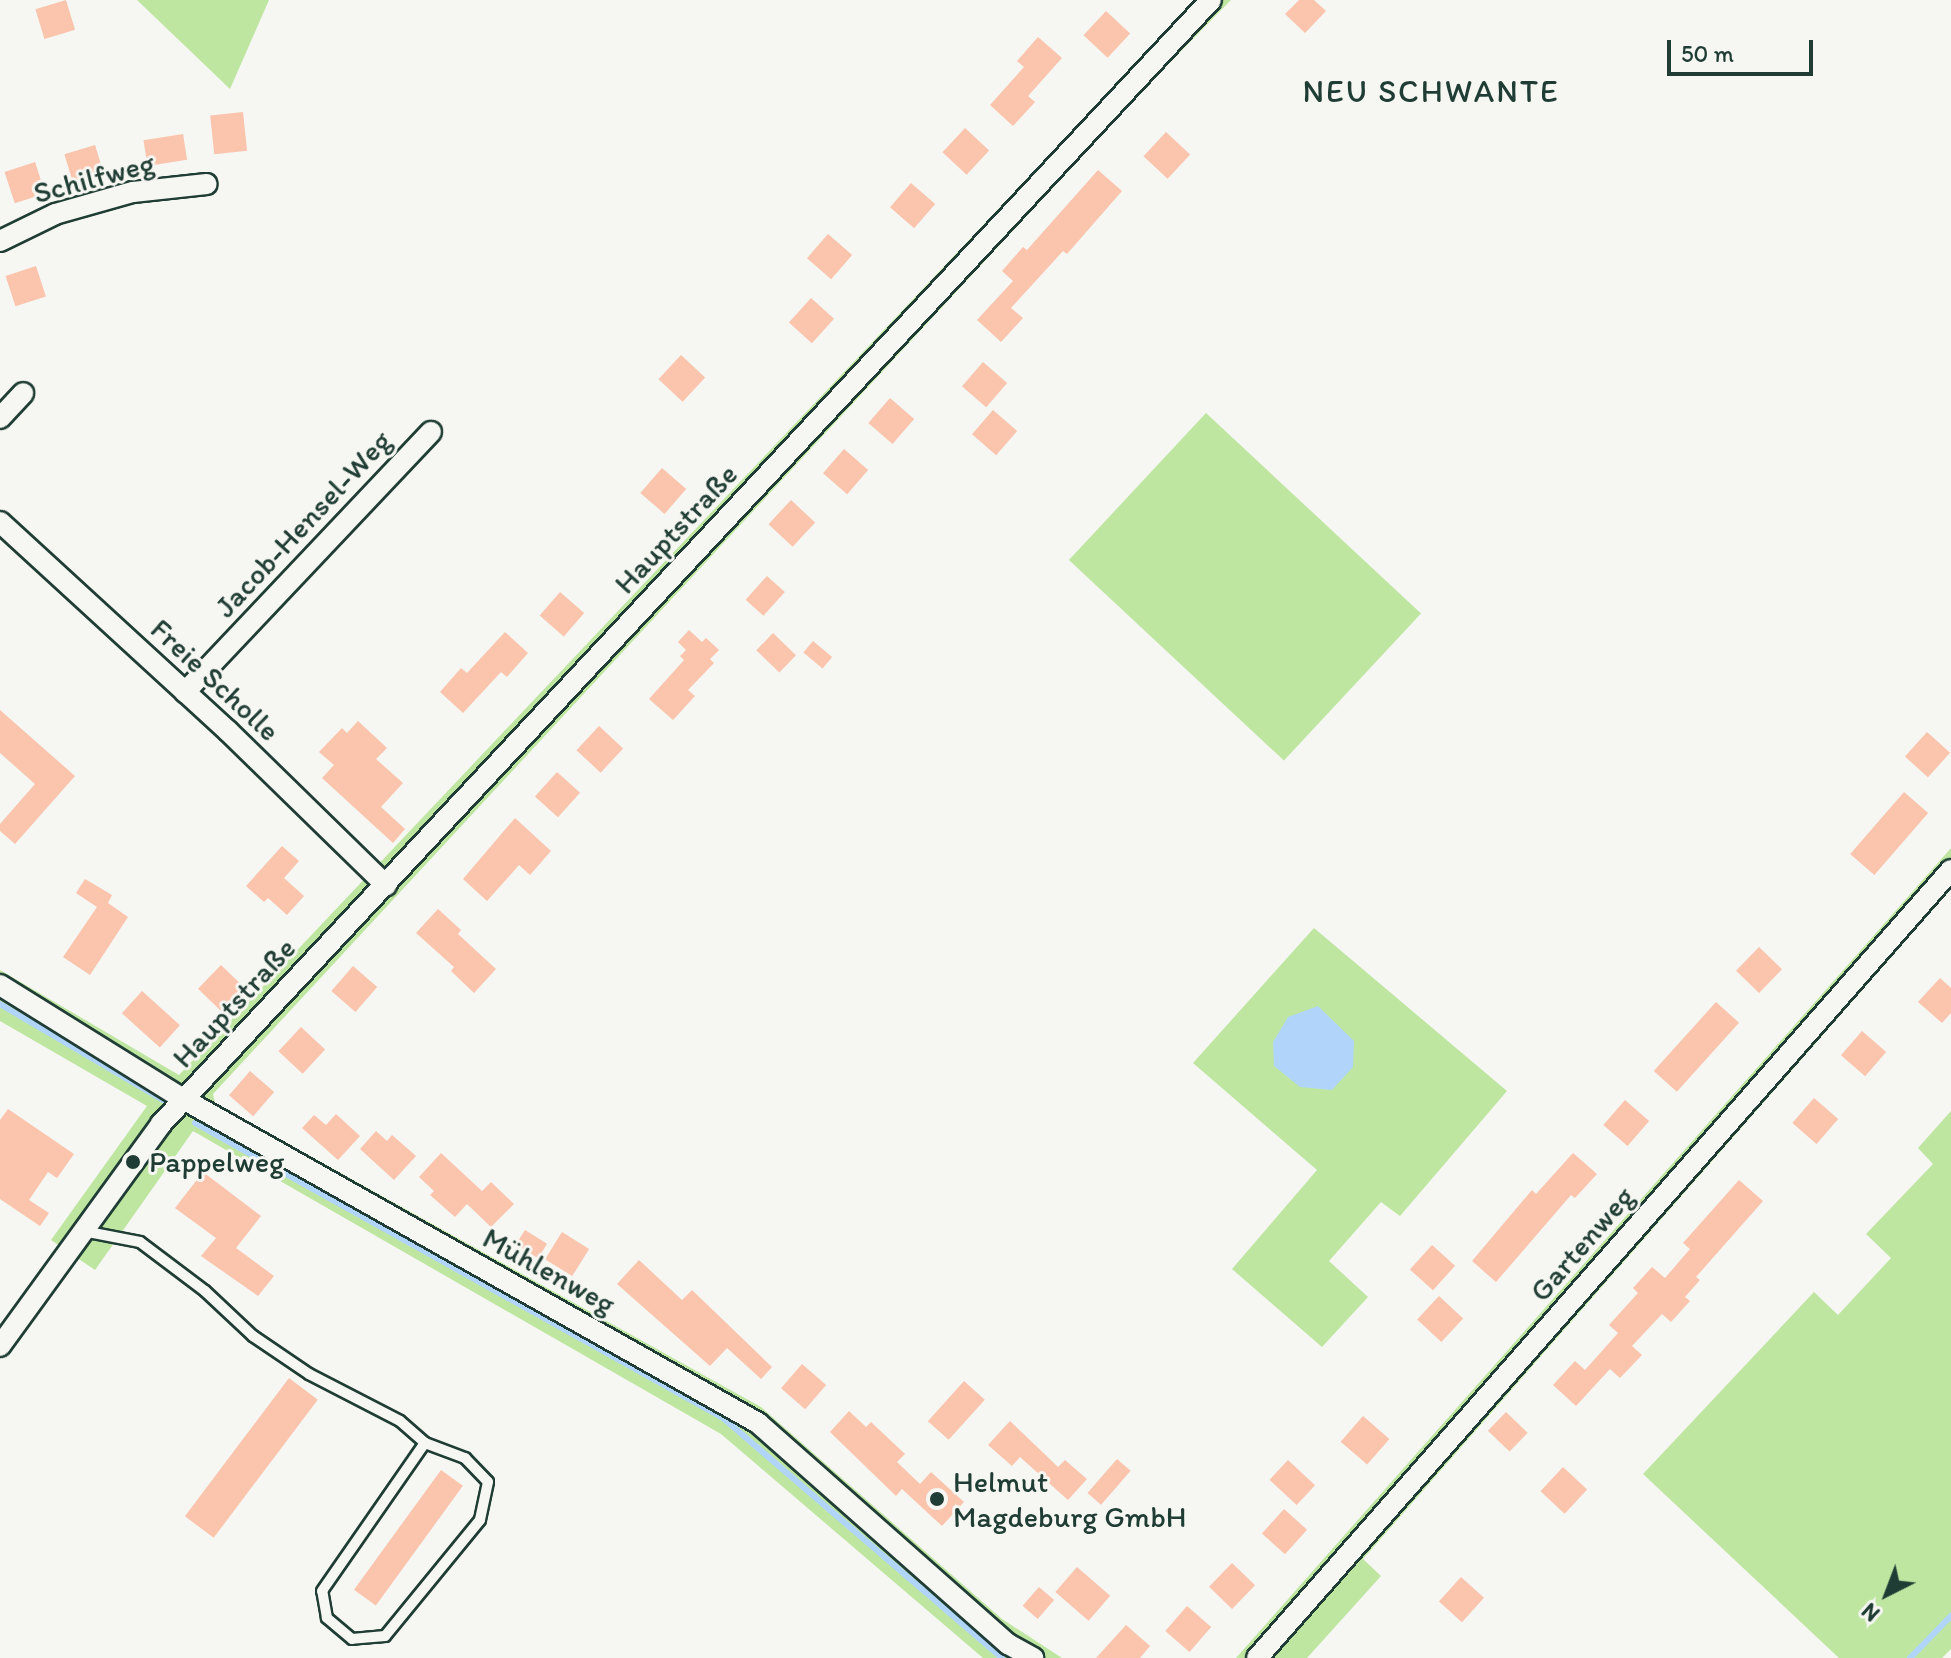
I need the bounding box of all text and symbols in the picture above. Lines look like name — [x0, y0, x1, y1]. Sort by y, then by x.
scale bar — [1671, 24, 1817, 74]
text: 50 m — [1681, 39, 1734, 68]
district label: NEU SCHWANTE — [1302, 72, 1560, 110]
street label: Schilfweg — [30, 145, 158, 211]
street label: Jacob-Hensel-Weg — [207, 423, 399, 625]
street label: Hauptstraße — [607, 457, 745, 601]
street label: Freie Scholle — [143, 611, 287, 749]
street label: Hauptstraße — [165, 931, 303, 1075]
place label: Pappelweg — [149, 1144, 284, 1180]
marker: Pappelweg — [124, 1153, 142, 1171]
street label: Gartenweg — [1522, 1179, 1642, 1309]
street label: Mühlenweg — [476, 1220, 622, 1322]
place label: Helmut Magdeburg GmbH — [953, 1464, 1186, 1534]
marker: Helmut Magdeburg GmbH — [928, 1490, 946, 1508]
north arrow — [1847, 1554, 1927, 1634]
text: N — [1856, 1597, 1885, 1627]

